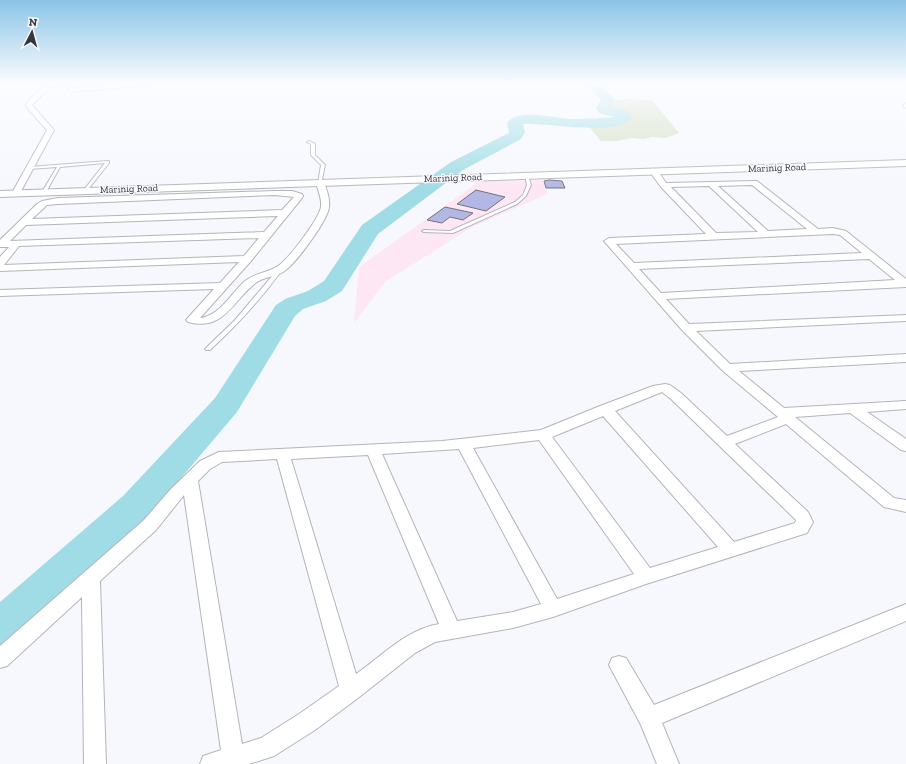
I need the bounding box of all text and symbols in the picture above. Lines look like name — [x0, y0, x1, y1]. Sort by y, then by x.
north arrow — [12, 12, 52, 52]
text: N — [28, 16, 38, 30]
street label: Marinig Road — [748, 161, 807, 175]
street label: Marinig Road — [424, 171, 483, 185]
street label: Marinig Road — [100, 182, 159, 196]

